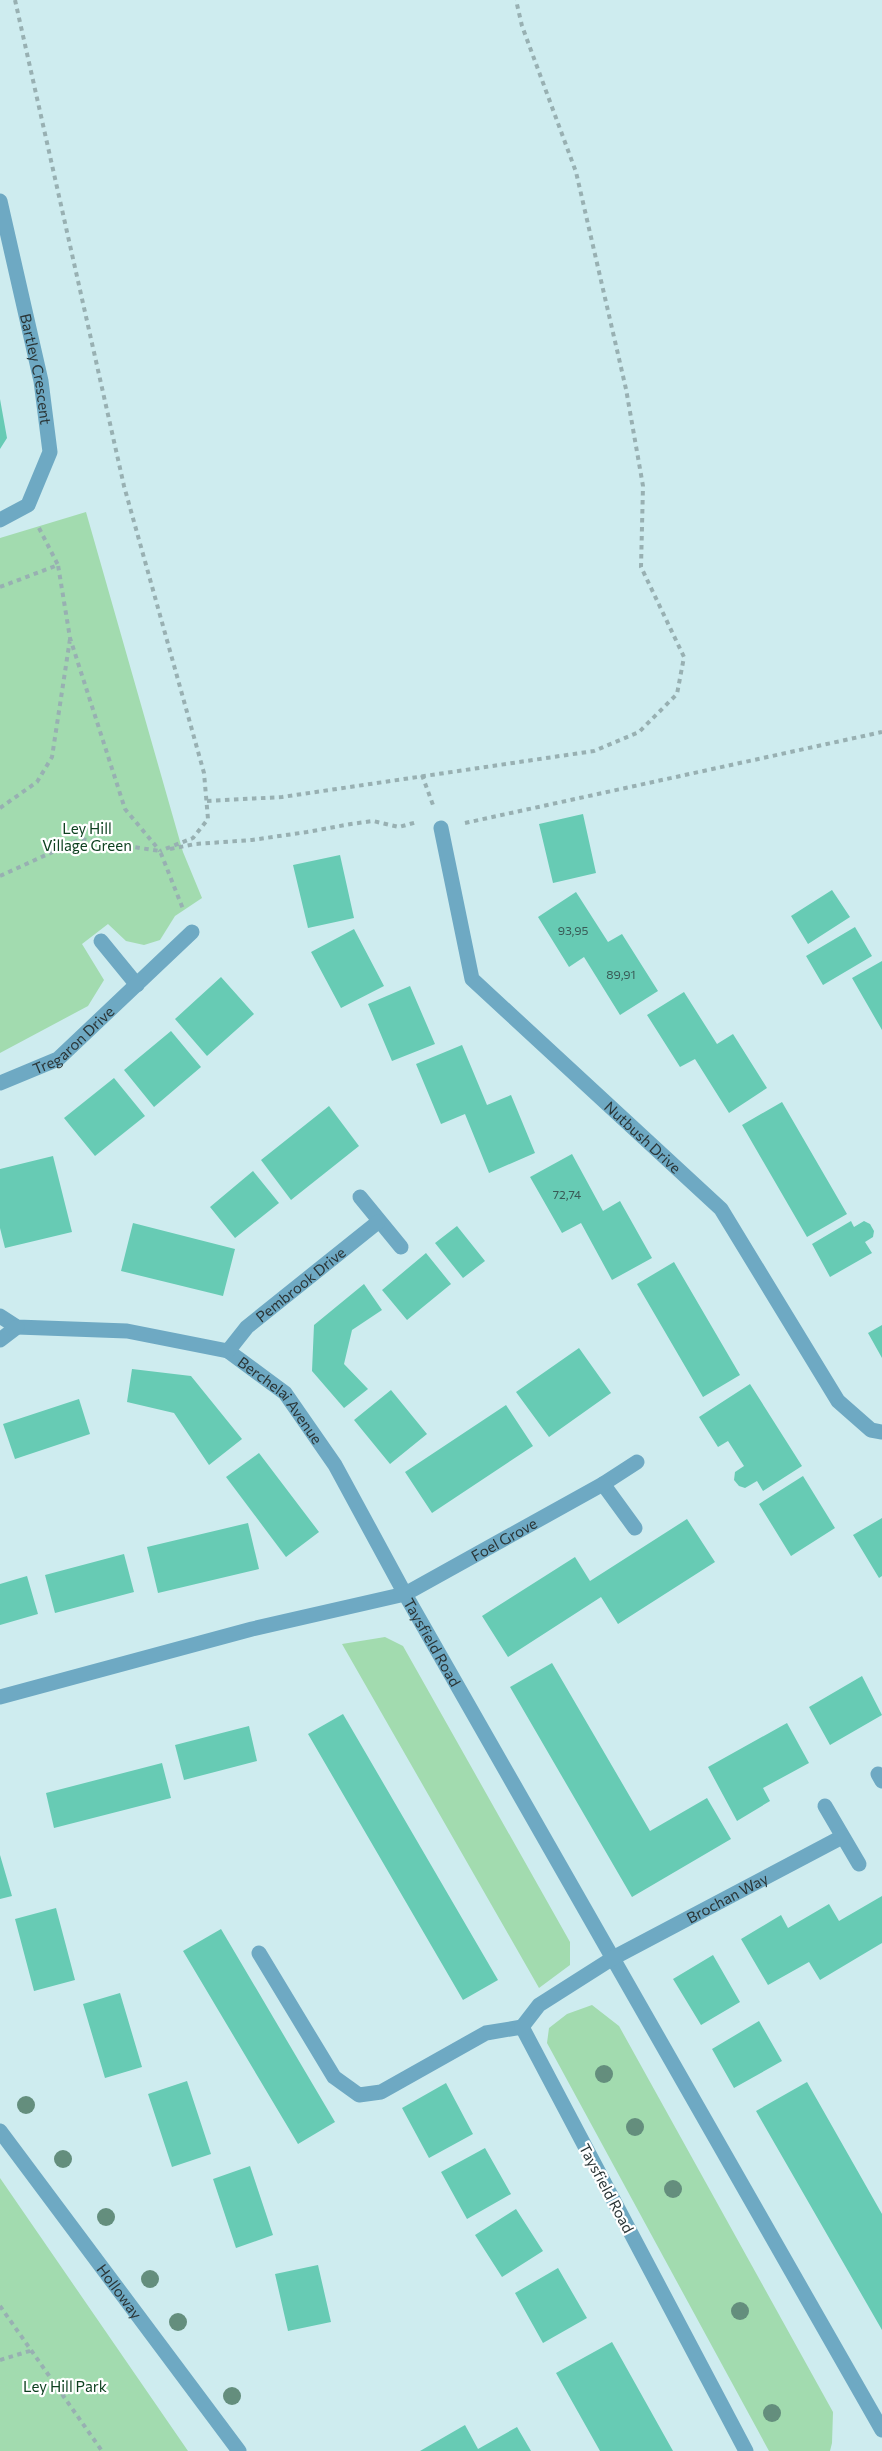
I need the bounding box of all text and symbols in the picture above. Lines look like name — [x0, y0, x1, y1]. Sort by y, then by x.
street label: Bartley Crescent — [17, 312, 55, 426]
park label: Ley Hill Village Green — [42, 819, 132, 854]
house number: 93,95 — [558, 923, 588, 937]
house number: 89,91 — [606, 967, 636, 981]
street label: Tregaron Drive — [30, 1002, 118, 1078]
street label: Nutbush Drive — [601, 1097, 685, 1177]
house number: 72,74 — [553, 1187, 581, 1201]
street label: Pembrook Drive — [252, 1243, 349, 1326]
street label: Berchelai Avenue — [235, 1353, 327, 1447]
street label: Foel Grove — [468, 1514, 540, 1565]
street label: Taysfield Road — [400, 1595, 465, 1689]
street label: Brochan Way — [683, 1869, 771, 1927]
street label: Taysfield Road — [576, 2140, 638, 2236]
street label: Holloway — [93, 2260, 146, 2322]
park label: Ley Hill Park — [23, 2377, 107, 2395]

